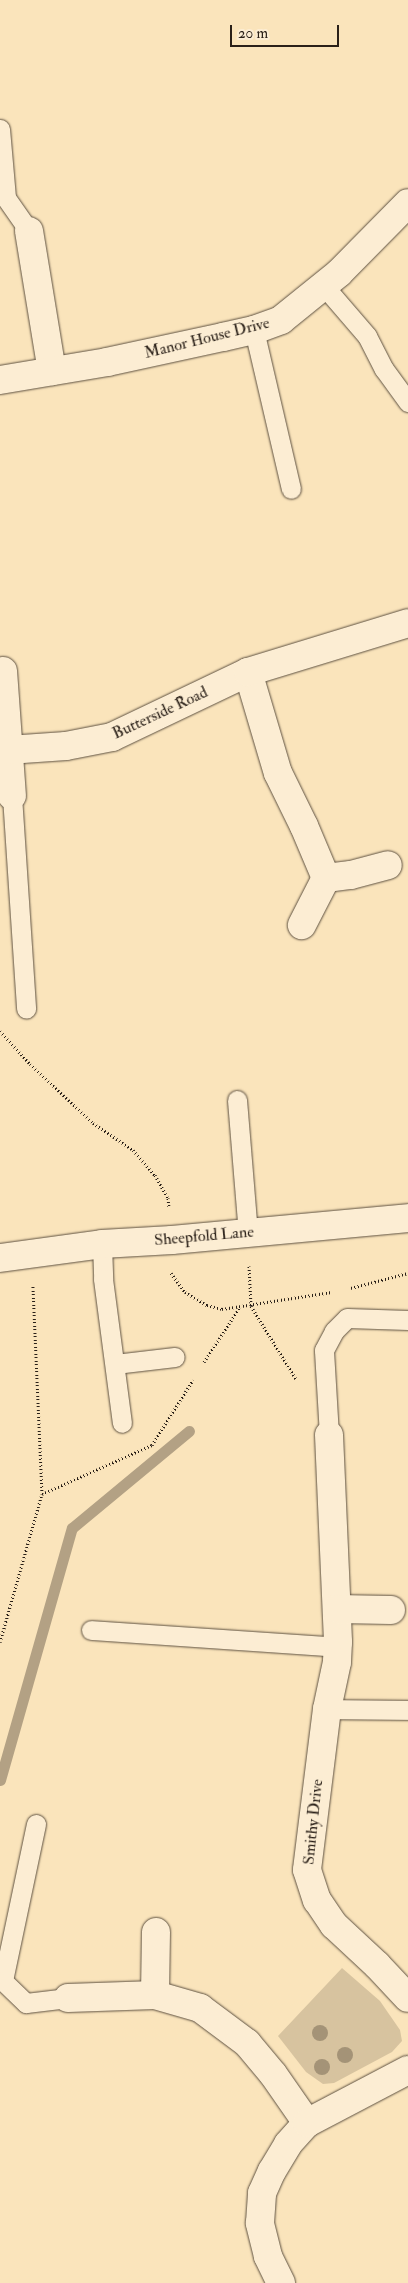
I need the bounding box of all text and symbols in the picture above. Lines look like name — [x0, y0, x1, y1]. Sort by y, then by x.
scale bar — [233, 15, 342, 47]
text: 20 m — [238, 24, 268, 43]
street label: Manor House Drive — [142, 313, 272, 363]
street label: Butterside Road — [109, 683, 211, 743]
street label: Sheepfold Lane — [153, 1222, 255, 1250]
street label: Smithy Drive — [299, 1778, 327, 1866]

